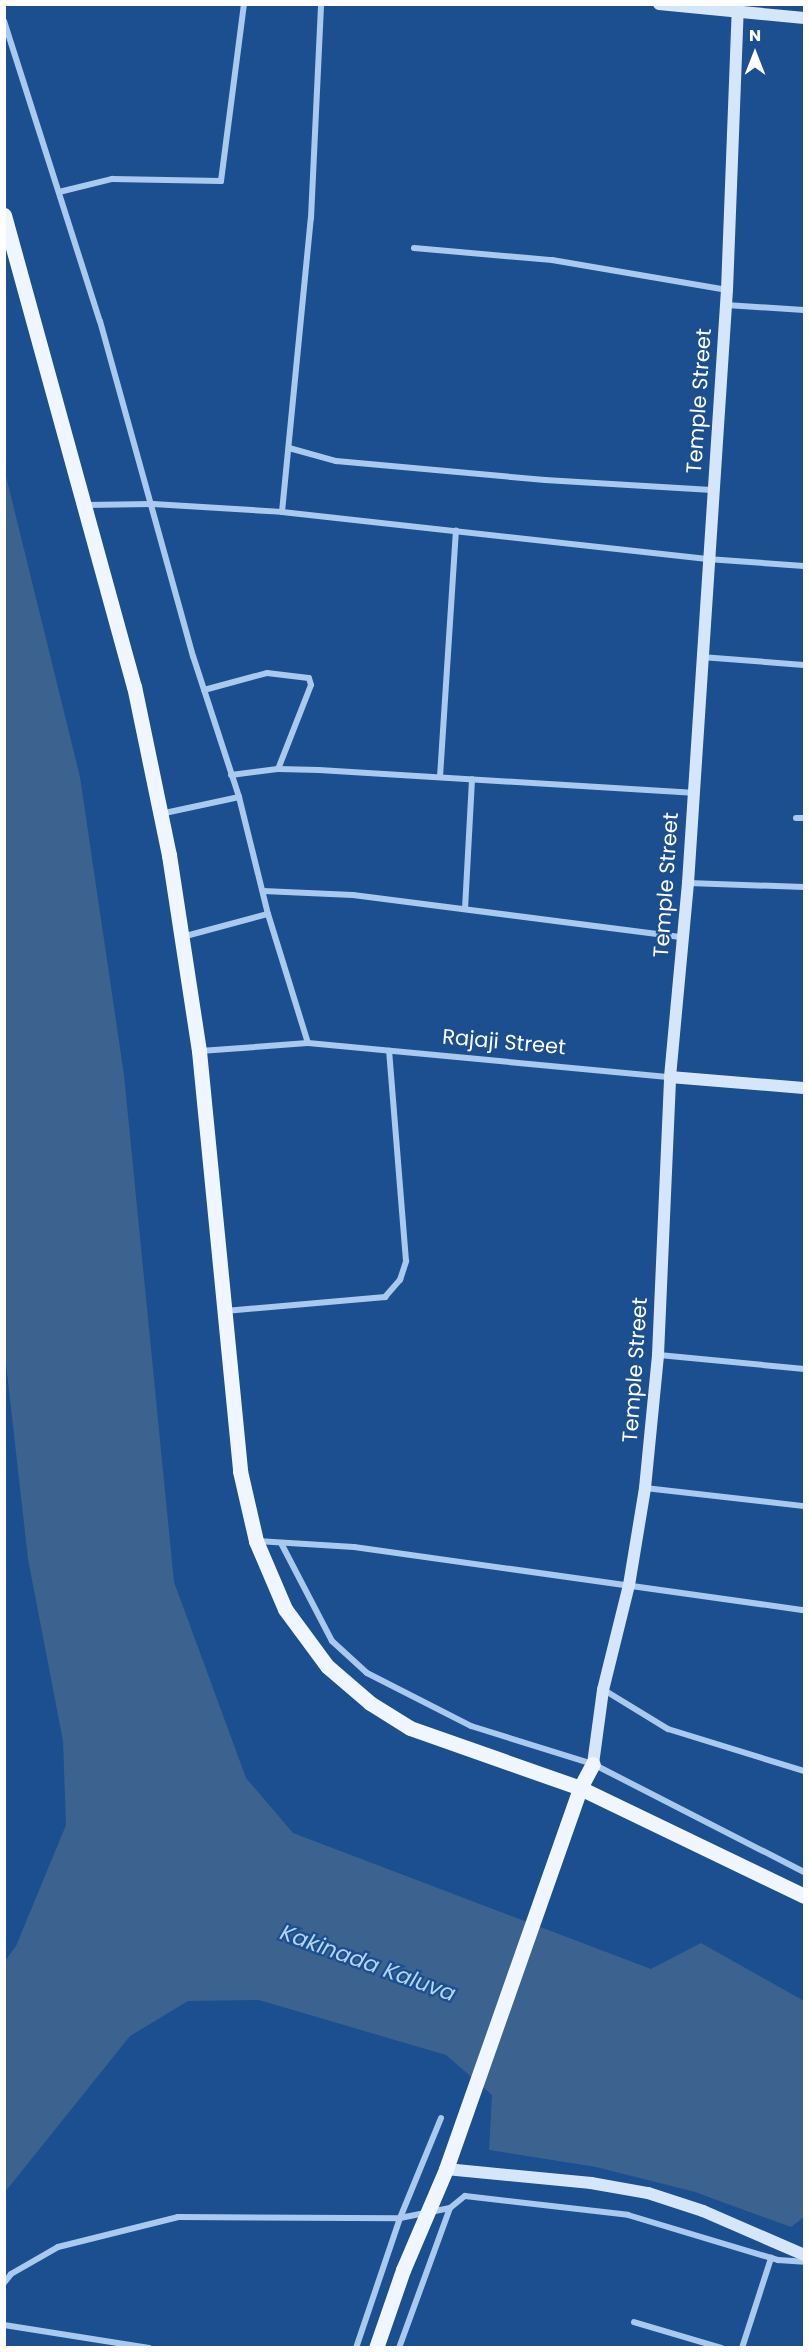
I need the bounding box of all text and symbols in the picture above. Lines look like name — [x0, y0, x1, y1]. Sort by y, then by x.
north arrow — [725, 24, 785, 84]
text: N — [749, 24, 761, 47]
street label: Temple Street — [681, 328, 717, 474]
street label: Temple Street — [648, 812, 684, 958]
street label: Rajaji Street — [441, 1024, 567, 1060]
street label: Temple Street — [617, 1297, 653, 1443]
water label: Kakinada Kaluva — [277, 1919, 459, 2007]

